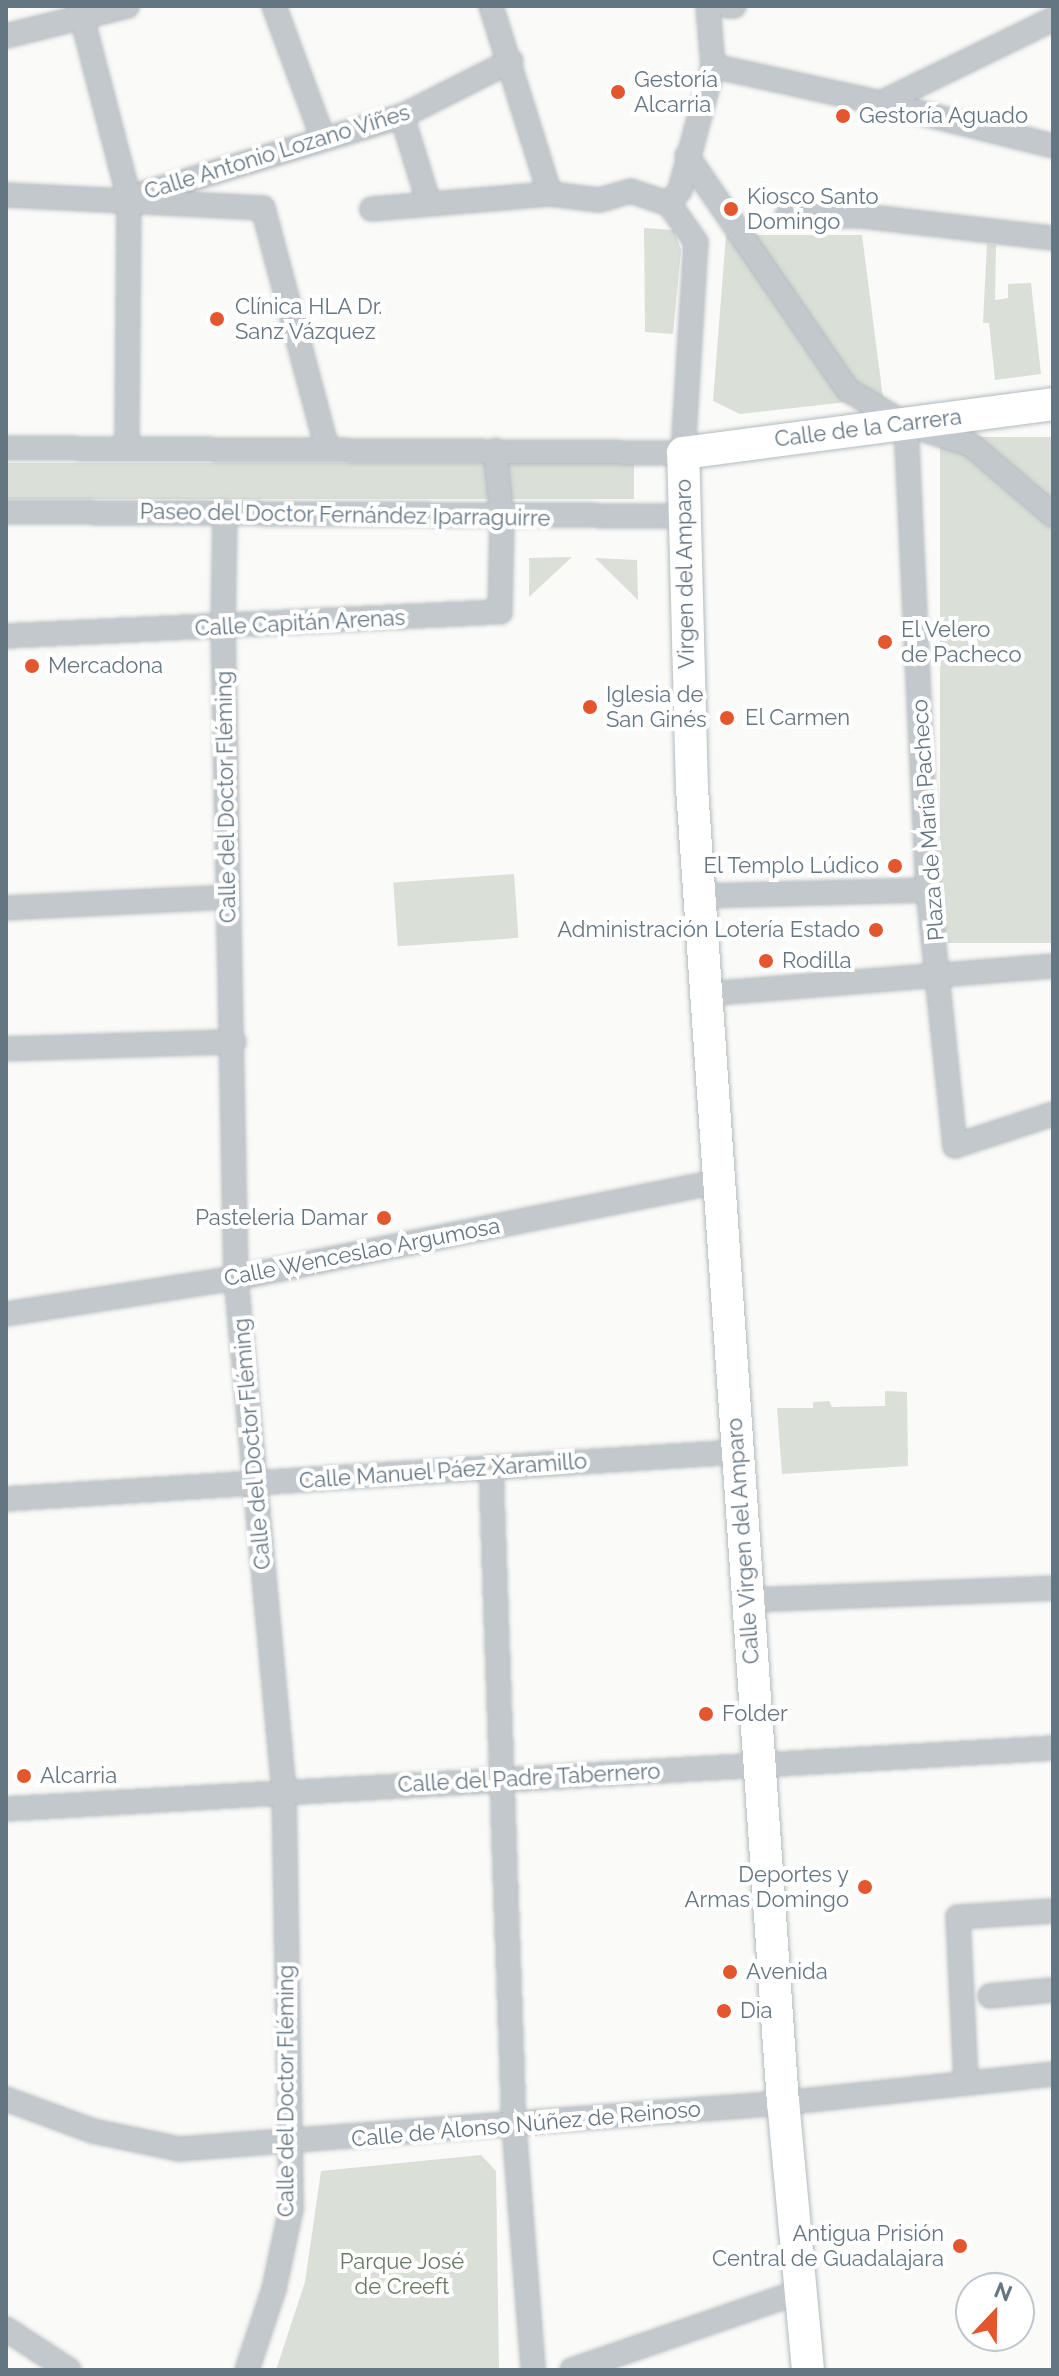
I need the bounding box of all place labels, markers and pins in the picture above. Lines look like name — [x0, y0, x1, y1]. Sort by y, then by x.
place label: Gestoría Alcarria — [634, 66, 718, 118]
marker: Gestoría Alcarria — [609, 83, 627, 101]
place label: Gestoría Aguado — [859, 103, 1029, 129]
marker: Gestoría Aguado — [834, 107, 852, 125]
place label: Kiosco Santo Domingo — [747, 183, 879, 234]
marker: Kiosco Santo Domingo — [722, 200, 740, 218]
place label: Clínica HLA Dr. Sanz Vázquez — [235, 293, 383, 344]
marker: Clínica HLA Dr. Sanz Vázquez — [206, 308, 228, 330]
place label: El Velero de Pacheco — [901, 616, 1022, 668]
marker: El Velero de Pacheco — [876, 633, 894, 651]
place label: Mercadona — [48, 653, 163, 679]
marker: Mercadona — [23, 657, 41, 675]
place label: Iglesia de San Ginés — [606, 681, 707, 732]
marker: Iglesia de San Ginés — [581, 698, 599, 716]
place label: El Carmen — [745, 705, 851, 731]
marker: El Carmen — [716, 707, 738, 729]
place label: El Templo Lúdico — [702, 853, 879, 879]
marker: El Templo Lúdico — [886, 857, 904, 875]
place label: Administración Lotería Estado — [557, 917, 860, 943]
marker: Administración Lotería Estado — [867, 921, 885, 939]
place label: Rodilla — [782, 948, 852, 974]
marker: Rodilla — [757, 952, 775, 970]
place label: Pasteleria Damar — [195, 1205, 368, 1231]
marker: Pasteleria Damar — [375, 1209, 393, 1227]
place label: Folder — [722, 1701, 788, 1727]
marker: Folder — [697, 1705, 715, 1723]
place label: Alcarria — [40, 1763, 117, 1789]
marker: Alcarria — [15, 1767, 33, 1785]
place label: Deportes y Armas Domingo — [685, 1861, 849, 1912]
marker: Deportes y Armas Domingo — [856, 1878, 874, 1896]
place label: Avenida — [746, 1959, 828, 1985]
marker: Avenida — [721, 1963, 739, 1981]
place label: Dia — [740, 1998, 773, 2024]
marker: Dia — [715, 2002, 733, 2020]
place label: Antigua Prisión Central de Guadalajara — [711, 2220, 944, 2272]
marker: Antigua Prisión Central de Guadalajara — [951, 2237, 969, 2255]

